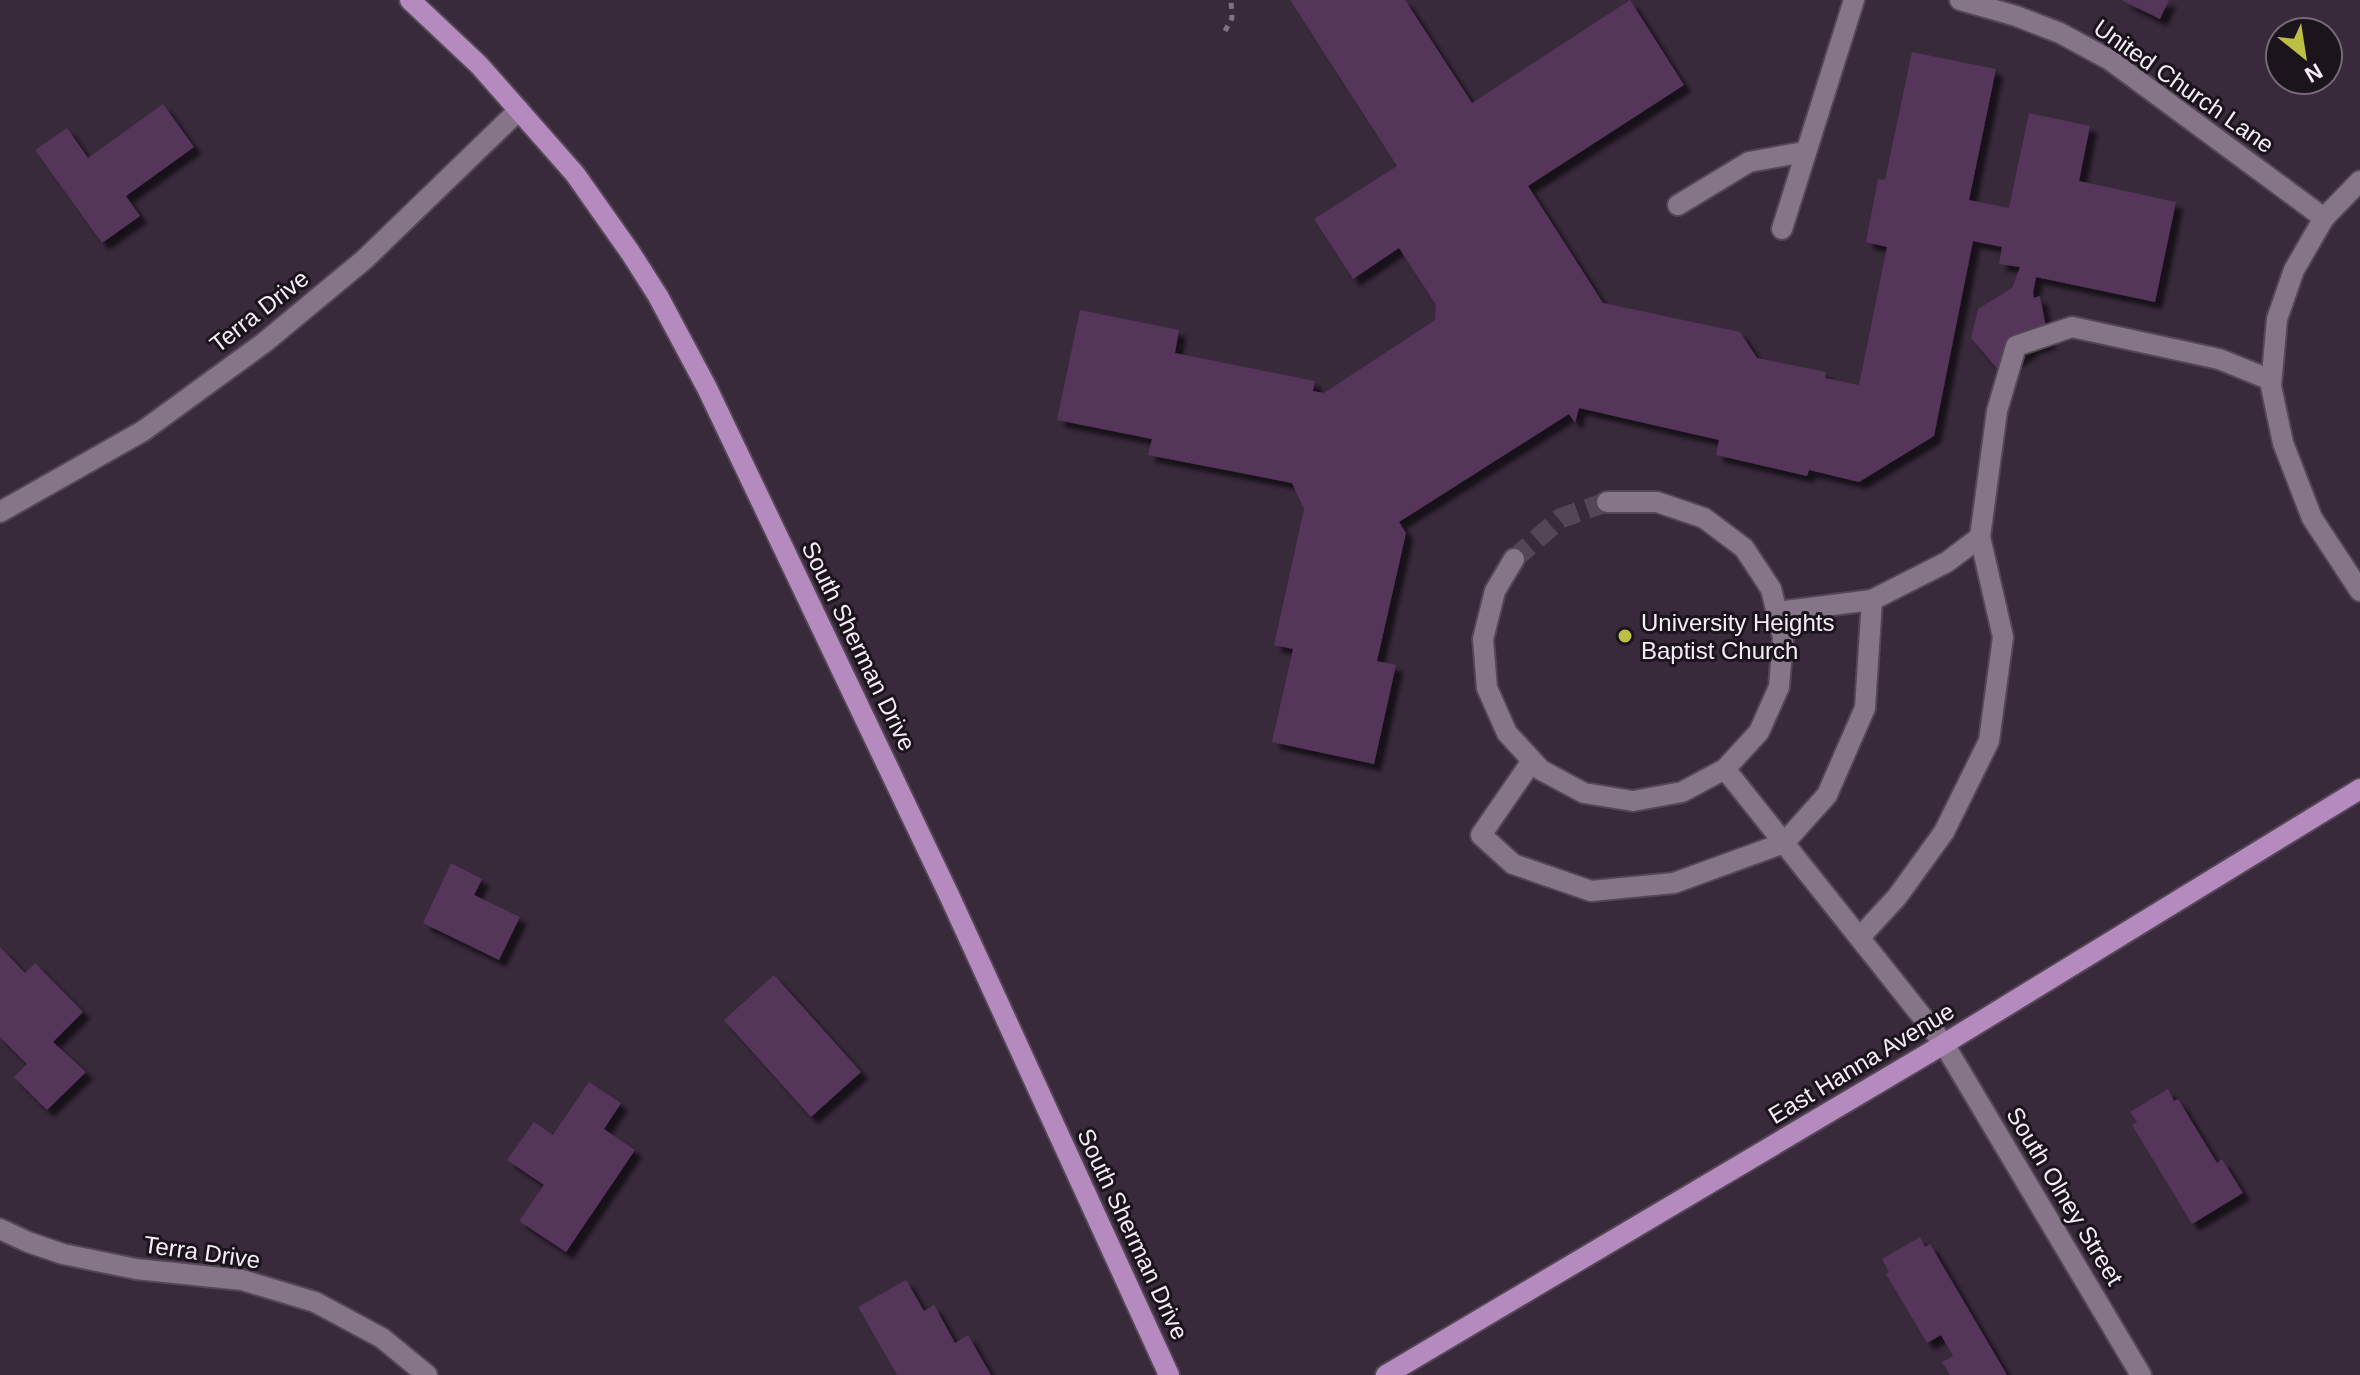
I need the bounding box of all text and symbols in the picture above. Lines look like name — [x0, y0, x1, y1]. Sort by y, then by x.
street label: United Church Lane — [2089, 14, 2279, 158]
north arrow — [2264, 16, 2344, 96]
text: N — [2301, 58, 2327, 88]
street label: Terra Drive — [204, 264, 314, 358]
street label: South Sherman Drive — [797, 537, 921, 755]
place label: University Heights Baptist Church — [1641, 609, 1834, 664]
marker: University Heights Baptist Church — [1616, 627, 1634, 645]
street label: East Hanna Avenue — [1763, 997, 1959, 1129]
street label: South Olney Street — [2001, 1102, 2129, 1290]
street label: South Sherman Drive — [1072, 1124, 1194, 1344]
street label: Terra Drive — [142, 1230, 262, 1274]

